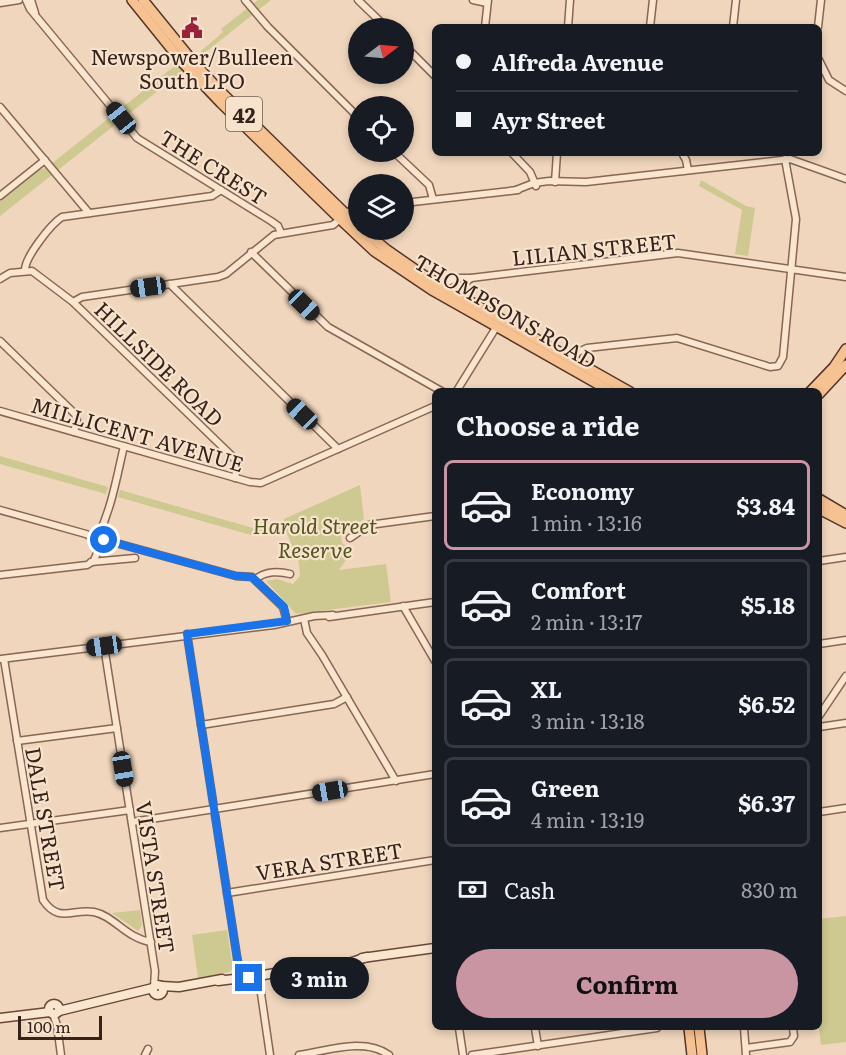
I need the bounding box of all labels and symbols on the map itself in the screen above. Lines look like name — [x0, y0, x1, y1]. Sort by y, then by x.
public building icon: Newspower/Bulleen South LPO — [180, 16, 204, 40]
north arrow — [348, 18, 414, 84]
place label: Newspower/Bulleen South LPO — [91, 40, 294, 95]
road number: 42 — [226, 97, 262, 131]
car — [103, 98, 139, 138]
street label: THE CREST — [154, 121, 274, 211]
street label: LILIAN STREET — [510, 224, 678, 272]
street label: THOMPSONS ROAD — [409, 245, 603, 375]
car — [129, 276, 167, 298]
car — [285, 286, 323, 324]
street label: HILLSIDE ROAD — [89, 293, 231, 433]
street label: MILLICENT AVENUE — [28, 388, 248, 478]
car — [283, 395, 321, 433]
park label: Harold Street Reserve — [253, 509, 378, 564]
route start — [90, 526, 117, 553]
car — [85, 635, 123, 657]
street label: DALE STREET — [19, 744, 75, 894]
car — [111, 750, 135, 788]
car — [311, 779, 349, 803]
street label: VISTA STREET — [130, 799, 184, 955]
street label: VERA STREET — [253, 833, 405, 887]
callout: 3 min — [270, 957, 369, 999]
route end — [235, 964, 262, 991]
scale bar — [18, 1013, 102, 1040]

